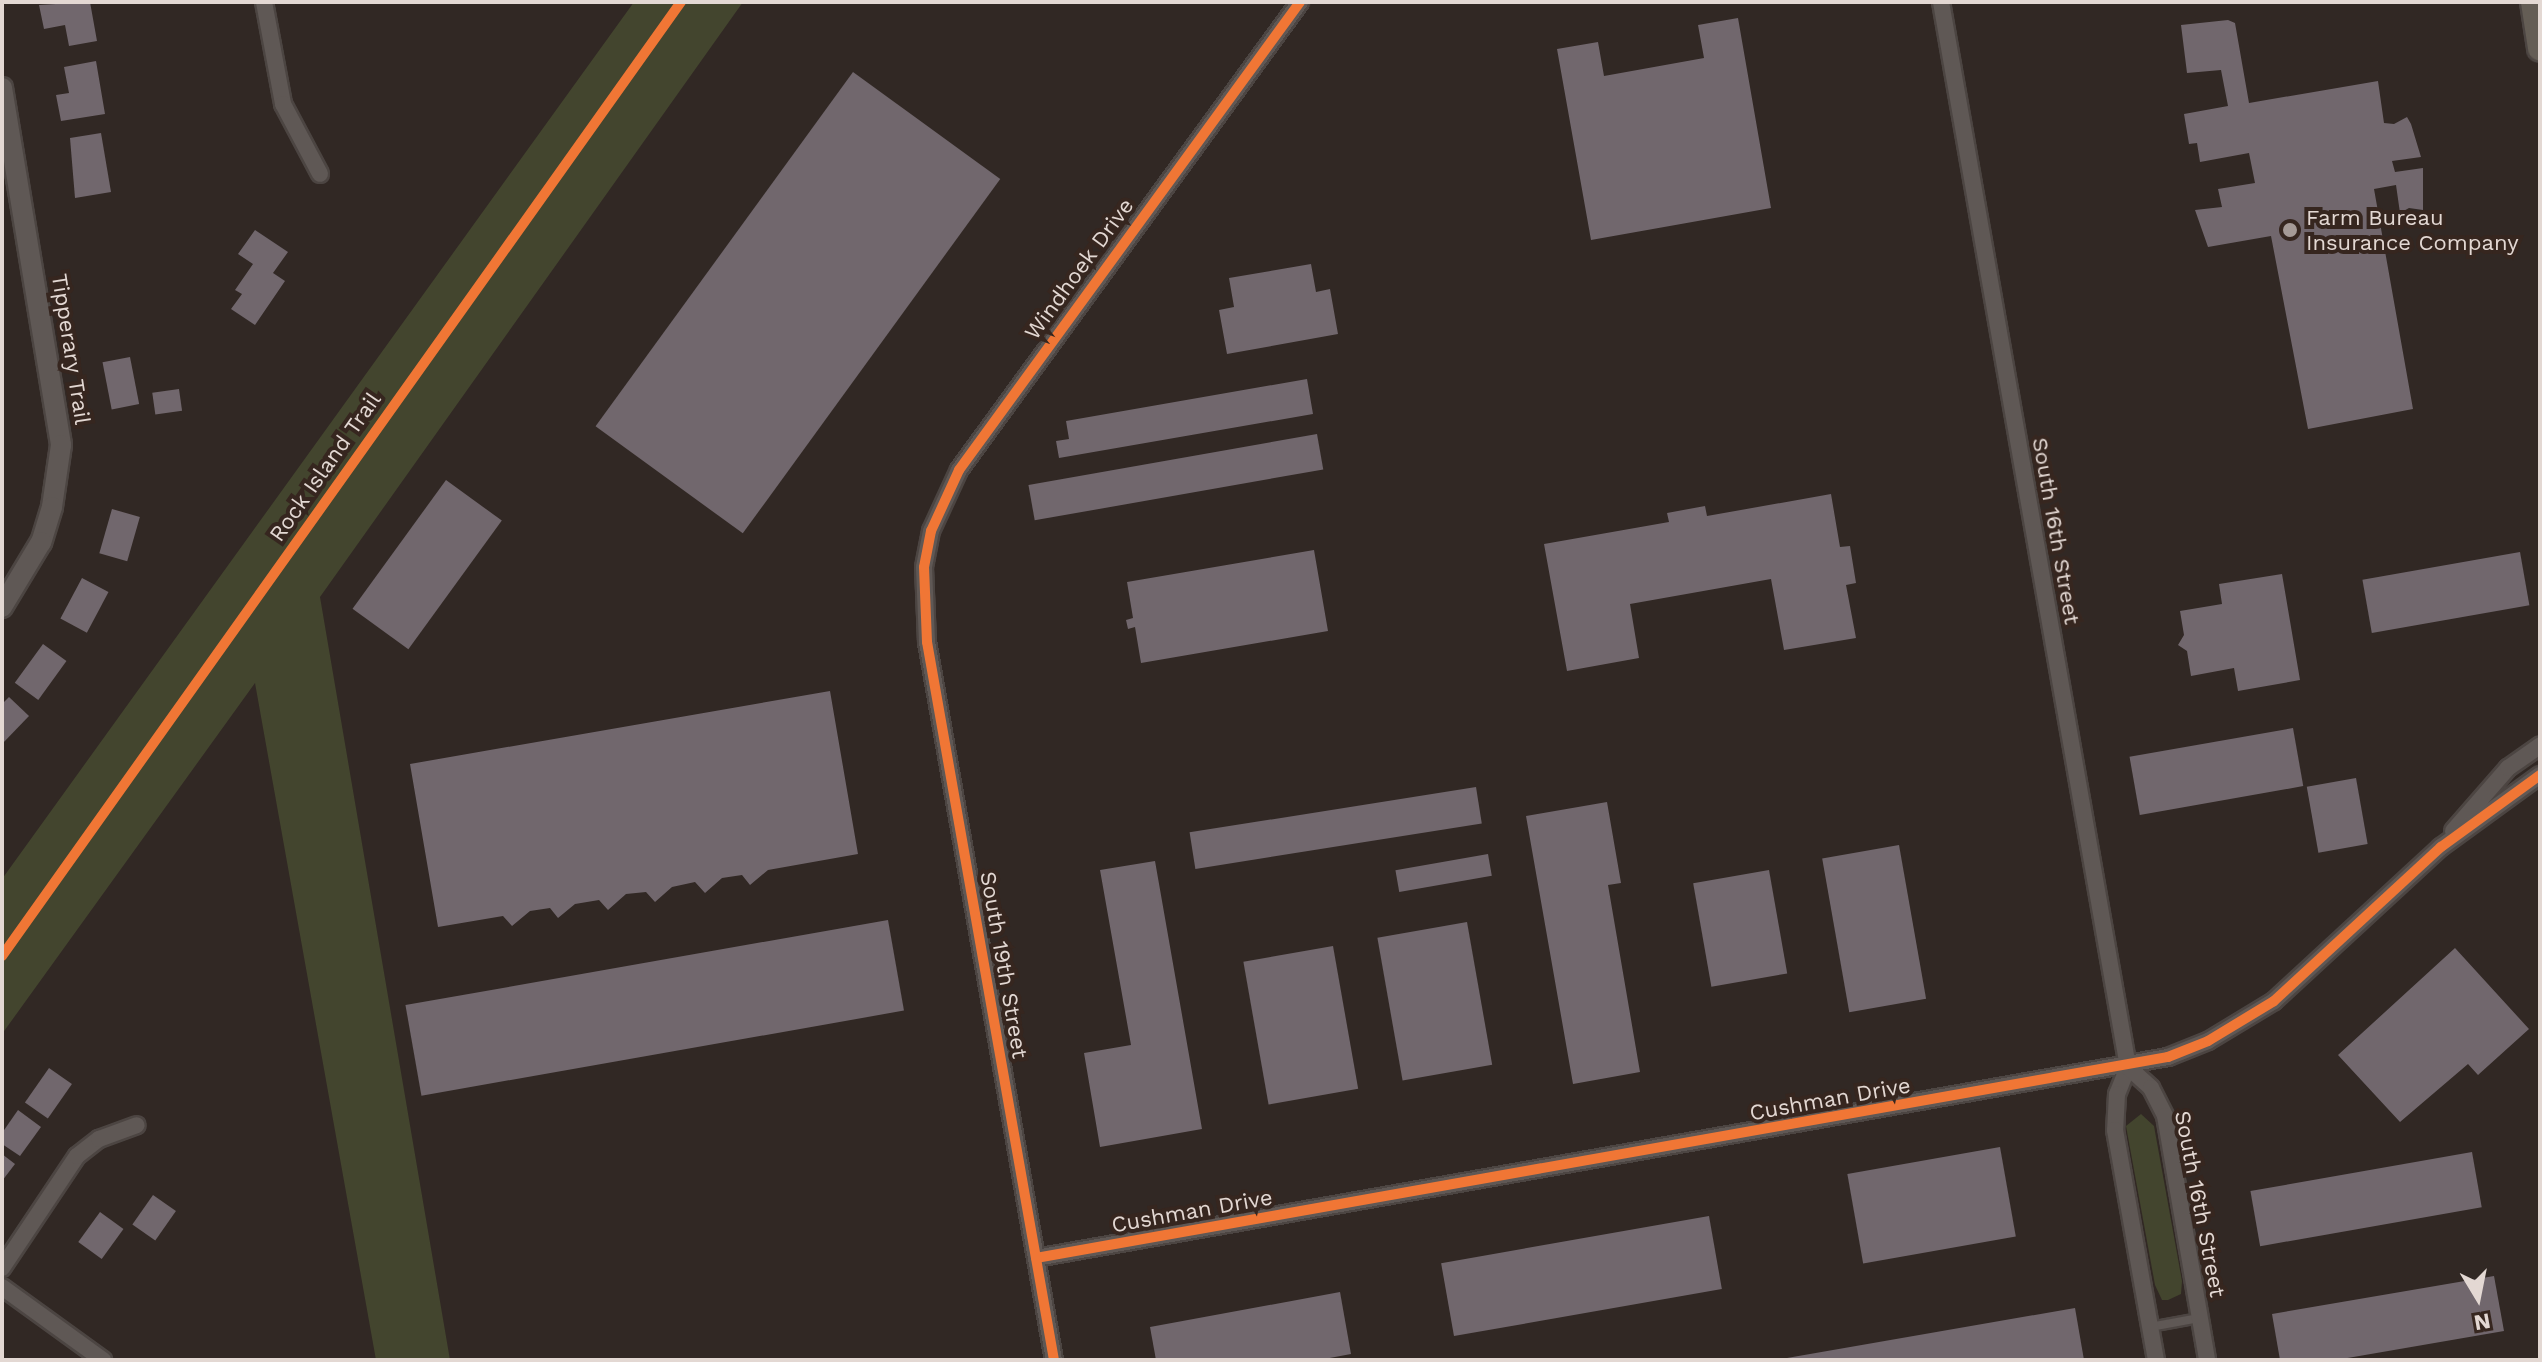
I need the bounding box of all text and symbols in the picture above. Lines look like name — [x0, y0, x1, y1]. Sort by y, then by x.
street label: Windhoek Drive — [1019, 193, 1139, 345]
place label: Farm Bureau Insurance Company — [2306, 204, 2519, 256]
marker: Farm Bureau Insurance Company — [2281, 221, 2299, 239]
street label: Tipperary Trail — [46, 271, 96, 427]
street label: Rock Island Trail — [263, 387, 387, 547]
street label: South 16th Street — [2027, 435, 2085, 627]
street label: South 19th Street — [975, 869, 1033, 1061]
street label: Cushman Drive — [1747, 1072, 1913, 1126]
street label: South 16th Street — [2169, 1108, 2231, 1300]
street label: Cushman Drive — [1109, 1184, 1275, 1238]
north arrow — [2438, 1258, 2518, 1338]
text: N — [2472, 1308, 2492, 1336]

